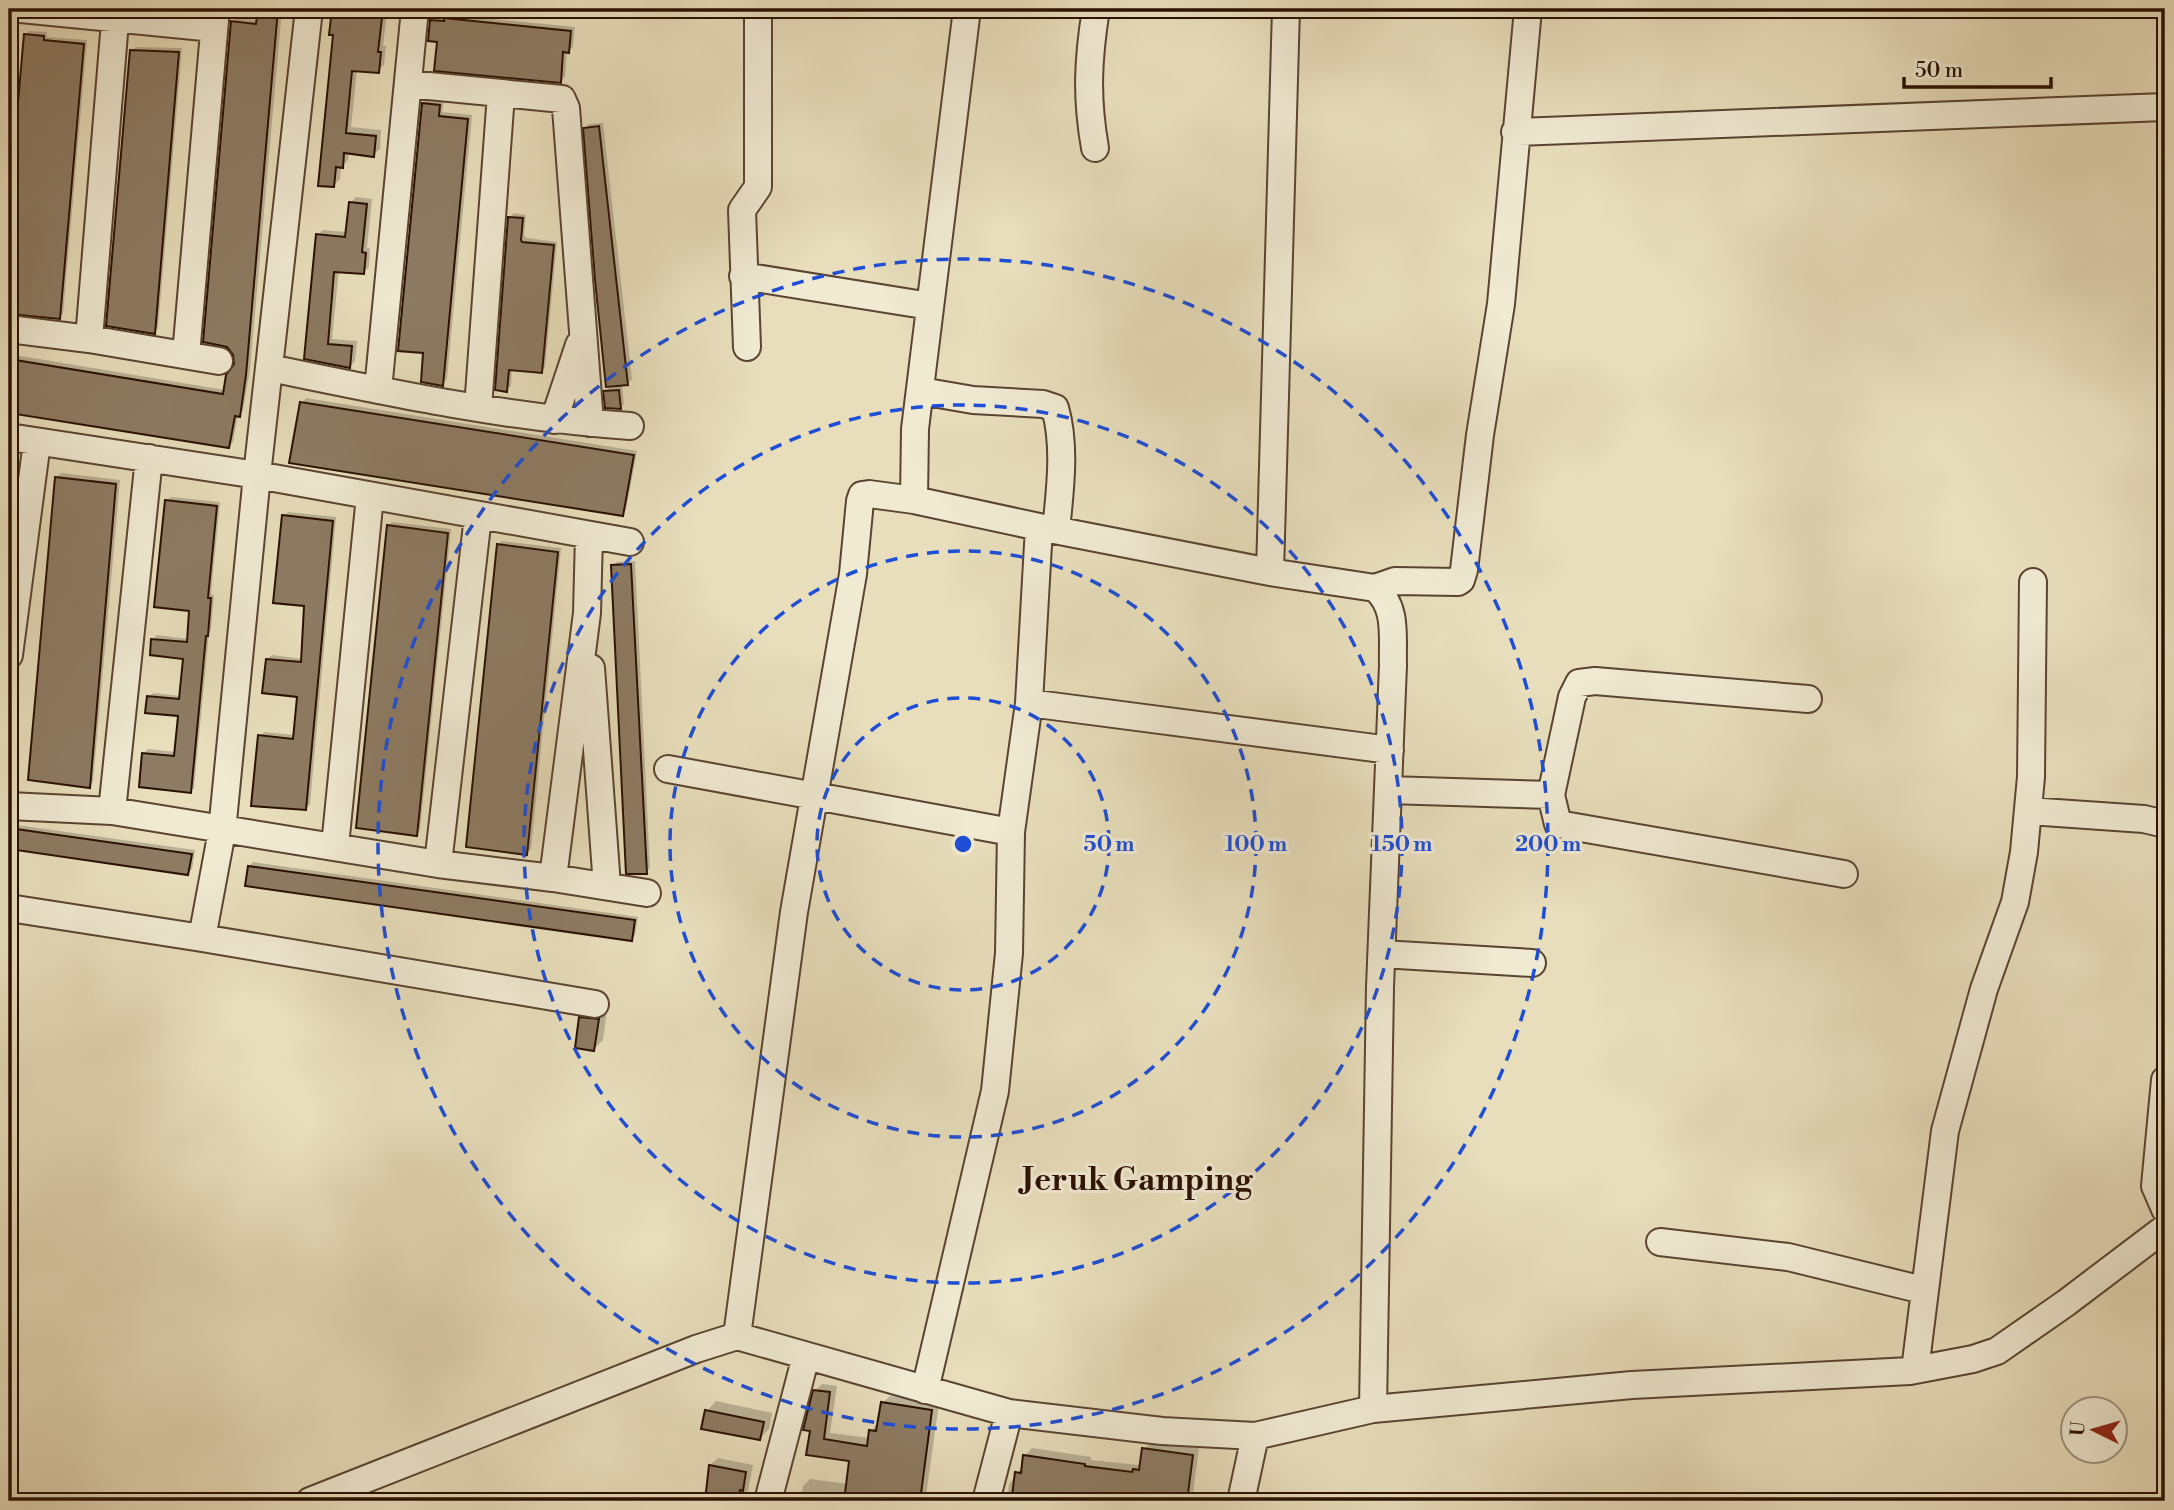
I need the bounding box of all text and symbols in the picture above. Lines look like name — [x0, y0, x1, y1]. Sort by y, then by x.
scale bar — [1904, 46, 2052, 90]
text: 50 m — [1915, 58, 1963, 84]
centre of rings — [951, 832, 975, 856]
text: 50 m — [1084, 832, 1134, 858]
text: 100 m — [1225, 832, 1287, 858]
text: 150 m — [1372, 832, 1432, 858]
text: 200 m — [1515, 832, 1581, 858]
district label: Jeruk Gamping — [1018, 1160, 1253, 1200]
north arrow — [2058, 1394, 2128, 1464]
text: U — [2065, 1420, 2091, 1437]

